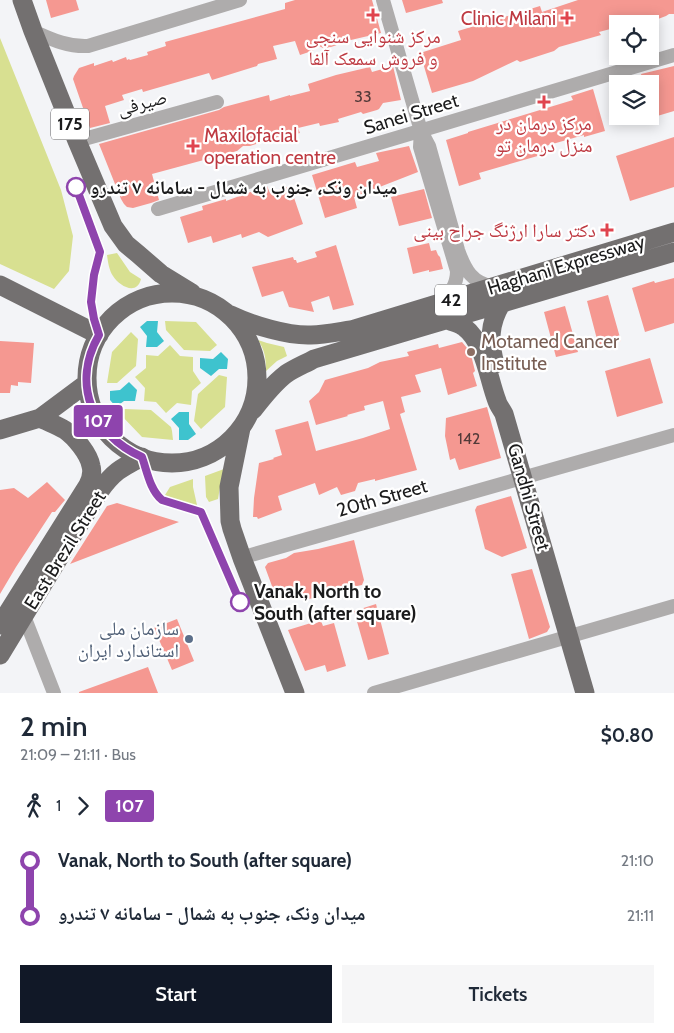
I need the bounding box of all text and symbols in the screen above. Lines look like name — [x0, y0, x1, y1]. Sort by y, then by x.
place label: Clinic Milani — [461, 7, 556, 30]
marker: مرکز شنوایی سنجی و فروش سمعک آلفا — [366, 8, 380, 22]
marker: Clinic Milani — [560, 11, 574, 25]
map controls — [609, 15, 659, 125]
button: locate — [609, 15, 659, 65]
place label: مرکز شنوایی سنجی و فروش سمعک آلفا — [305, 25, 441, 70]
button: layers — [609, 75, 659, 125]
street label: صیرفی — [115, 85, 169, 121]
house number: 33 — [354, 87, 372, 106]
street label: Sanei Street — [361, 89, 462, 139]
marker: مرکز درمان در منزل درمان تو — [537, 95, 551, 109]
road number: 175 — [51, 108, 89, 140]
place label: مرکز درمان در منزل درمان تو — [495, 112, 592, 157]
place label: Maxilofacial operation centre — [204, 124, 336, 169]
marker: Maxilofacial operation centre — [186, 139, 200, 153]
place label: میدان ونک، جنوب به شمال - سامانه ۷ تندرو — [90, 176, 398, 199]
marker: میدان ونک، جنوب به شمال - سامانه ۷ تندرو — [66, 177, 86, 197]
place label: دکتر سارا ارژنگ جراح بینی — [413, 219, 596, 242]
marker: دکتر سارا ارژنگ جراح بینی — [600, 223, 614, 237]
street label: Haghani Expressway — [484, 230, 648, 300]
road number: 42 — [435, 284, 467, 316]
place label: Motamed Cancer Institute — [481, 330, 619, 375]
marker: Motamed Cancer Institute — [465, 346, 477, 358]
line badge: 107 — [69, 405, 127, 437]
text: 107 — [84, 410, 112, 432]
house number: 142 — [458, 429, 480, 448]
street label: Gandhi Street — [503, 441, 555, 554]
street label: 20th Street — [334, 474, 430, 522]
street label: East Brezil Street — [19, 486, 111, 614]
place label: Vanak, North to South (after square) — [254, 580, 417, 625]
marker: Vanak, North to South (after square) — [230, 592, 250, 612]
place label: سازمان ملی استاندارد ایران — [78, 617, 179, 662]
marker: سازمان ملی استاندارد ایران — [183, 633, 195, 645]
text: 2 min — [20, 709, 87, 743]
text: $0.80 — [601, 724, 654, 747]
text: 21:09 – 21:11 · Bus — [20, 745, 136, 764]
icon: walk — [20, 792, 48, 820]
icon: forward — [69, 792, 97, 820]
text: 107 — [115, 795, 144, 817]
text: 1 — [56, 796, 61, 815]
text: Vanak, North to South (after square) — [58, 849, 352, 872]
text: 21:10 — [621, 851, 654, 870]
text: میدان ونک، جنوب به شمال - سامانه ۷ تندرو — [58, 902, 366, 925]
text: 21:11 — [627, 906, 654, 925]
button: Start — [20, 965, 332, 1023]
button: Tickets — [342, 965, 654, 1023]

